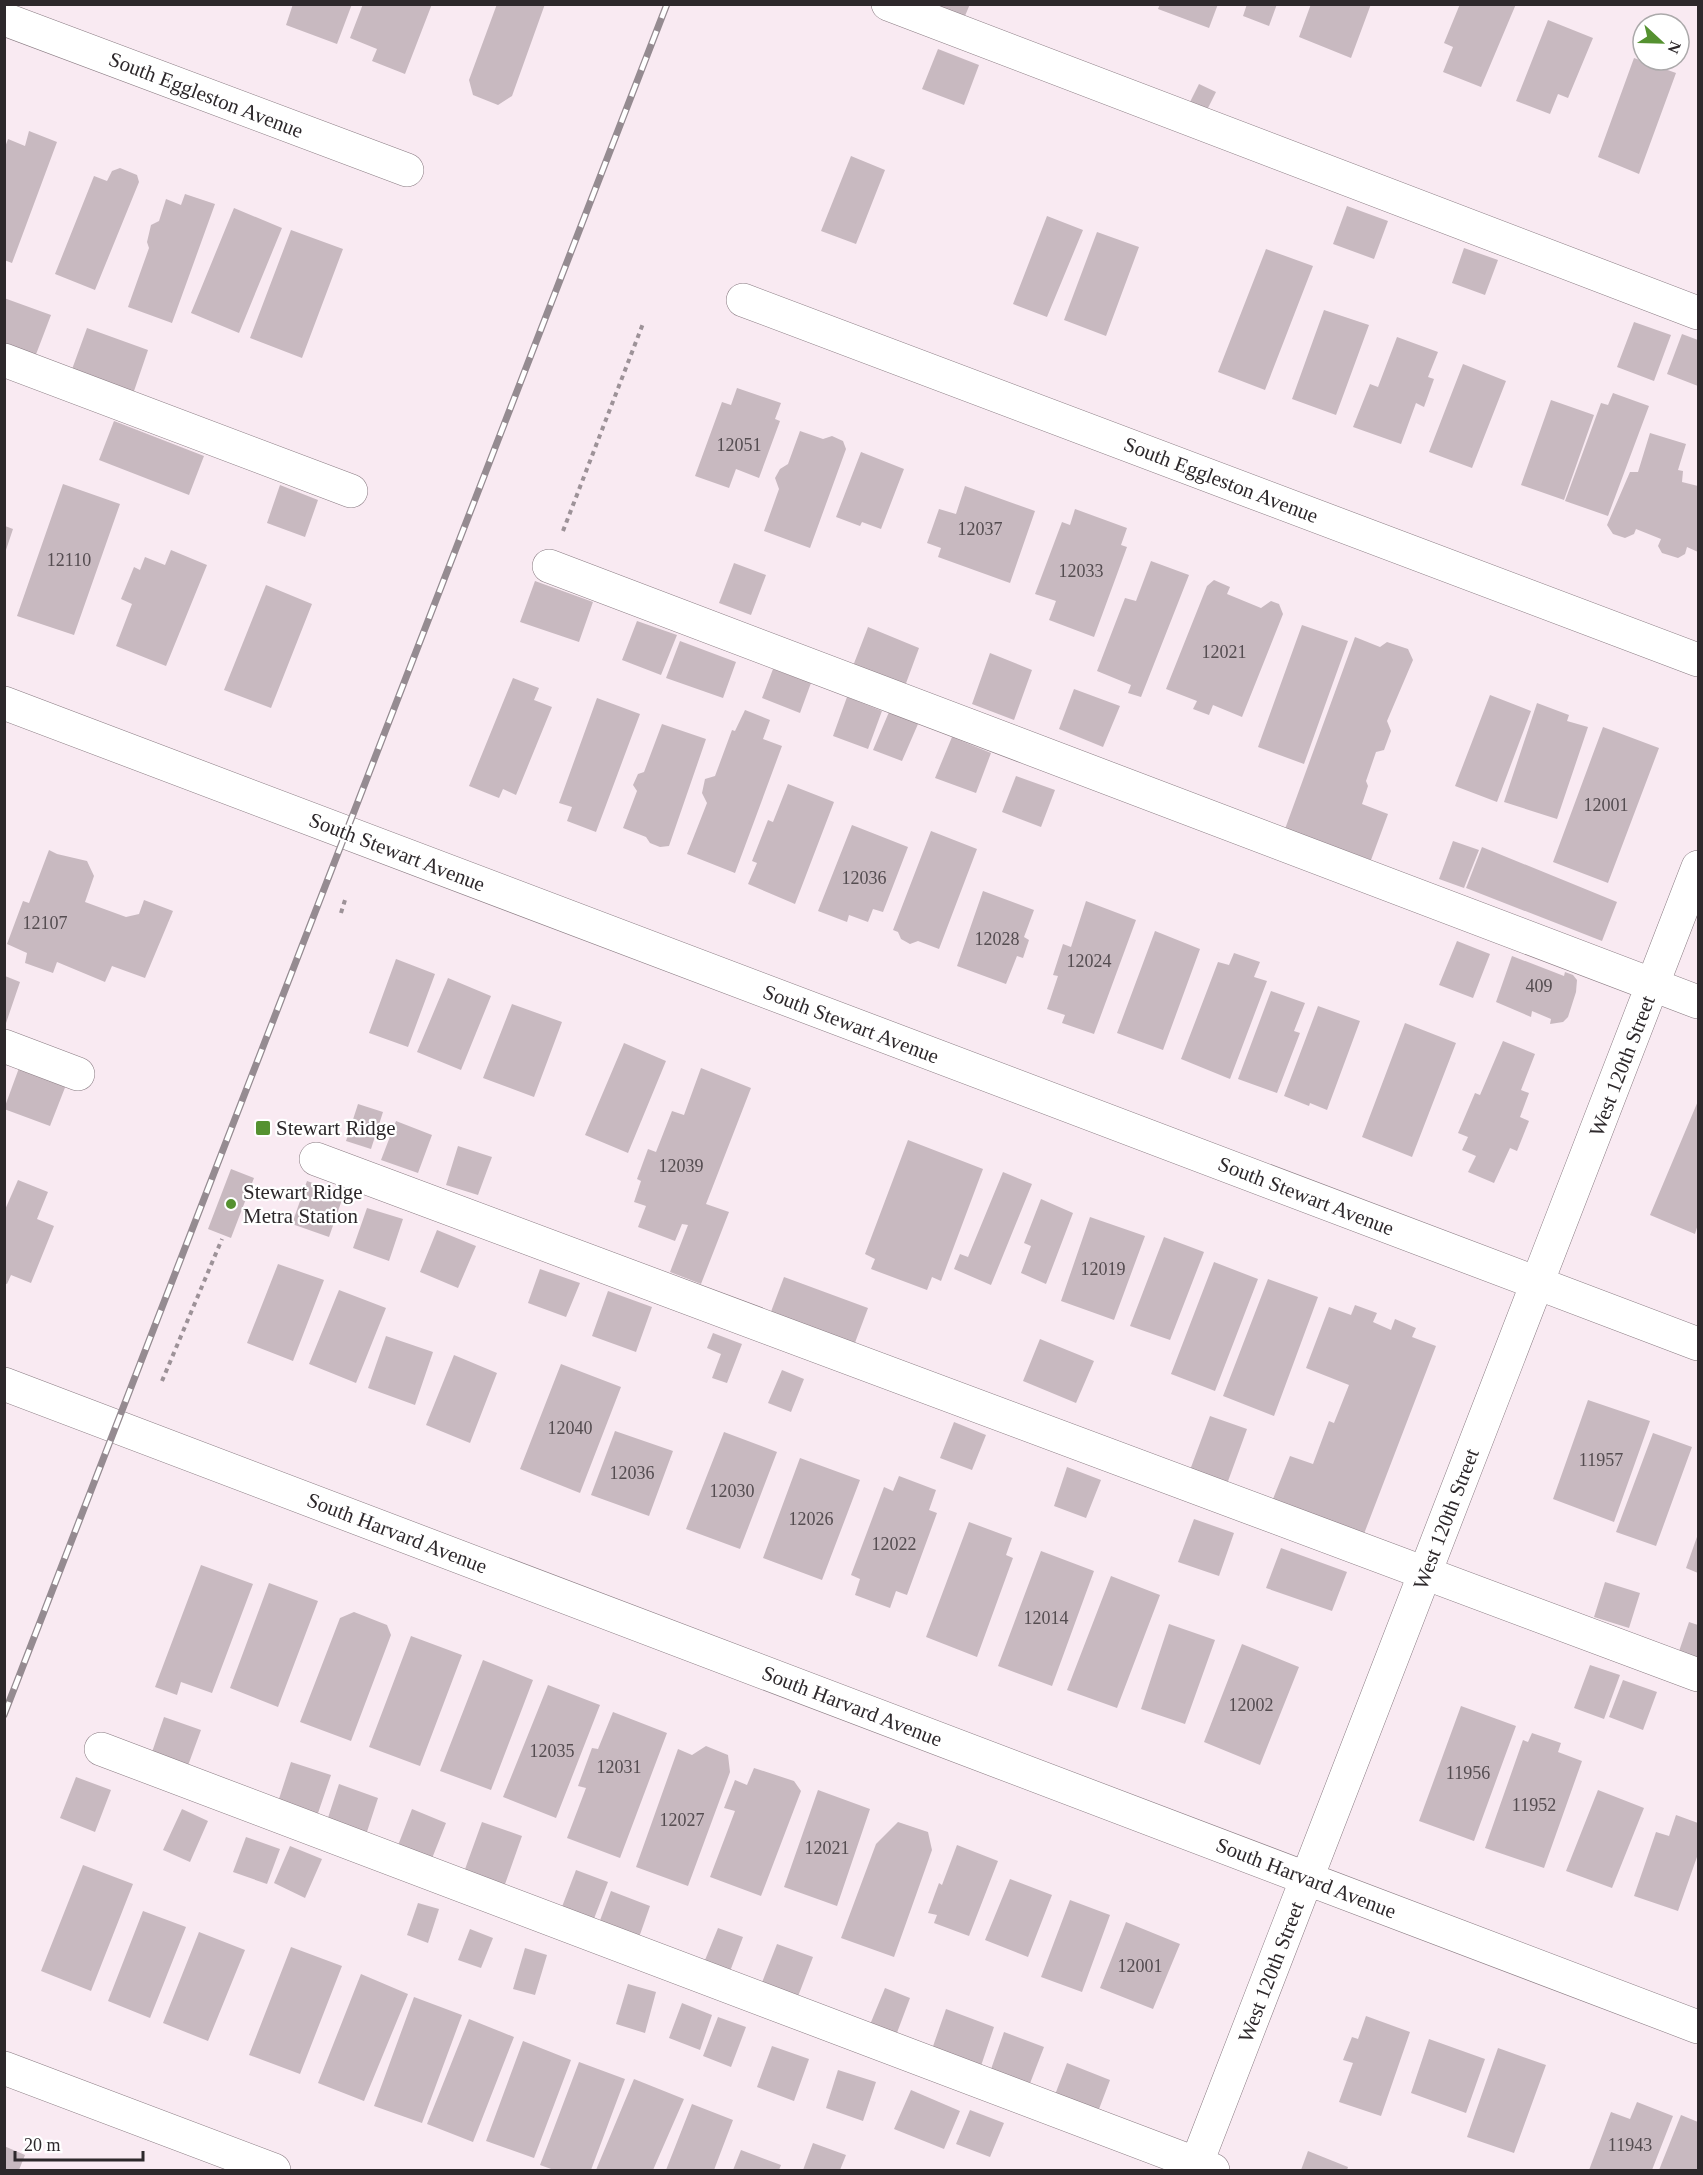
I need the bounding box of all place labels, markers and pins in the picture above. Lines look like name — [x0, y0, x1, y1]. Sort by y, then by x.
place label: Stewart Ridge — [276, 1116, 396, 1140]
marker: Stewart Ridge — [254, 1119, 272, 1137]
place label: Stewart Ridge Metra Station — [243, 1180, 363, 1228]
marker: Stewart Ridge Metra Station — [224, 1197, 238, 1211]

